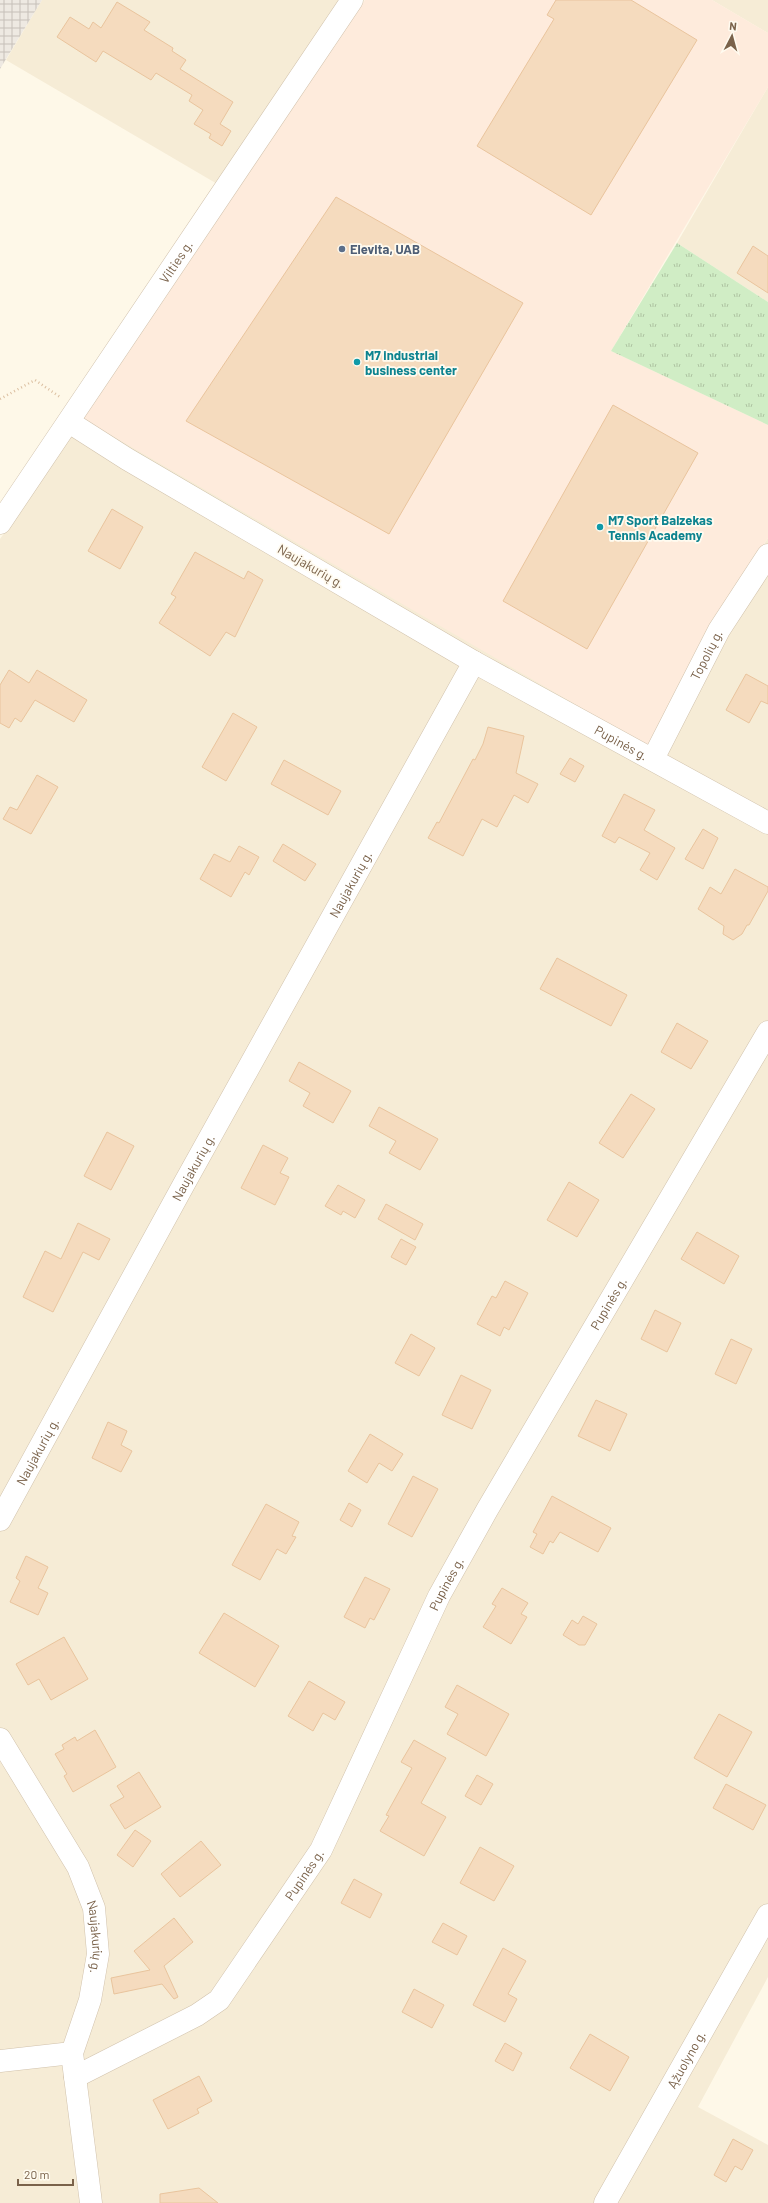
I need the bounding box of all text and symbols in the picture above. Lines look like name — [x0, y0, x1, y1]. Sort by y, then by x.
north arrow — [712, 16, 752, 56]
text: N — [729, 19, 737, 32]
street label: Vilties g. — [156, 237, 196, 286]
place label: Elevita, UAB — [350, 241, 420, 257]
marker: Elevita, UAB — [337, 244, 347, 254]
place label: M7 industrial business center — [365, 347, 457, 378]
marker: M7 industrial business center — [352, 357, 362, 367]
place label: M7 Sport Balzekas Tennis Academy — [608, 512, 713, 543]
marker: M7 Sport Balzekas Tennis Academy — [595, 522, 605, 532]
street label: Naujakurių g. — [275, 541, 347, 591]
street label: Topolių g. — [687, 627, 726, 683]
street label: Pupinės g. — [592, 722, 651, 764]
street label: Naujakurių g. — [326, 848, 376, 920]
street label: Naujakurių g. — [168, 1131, 218, 1204]
street label: Pupinės g. — [587, 1274, 630, 1333]
street label: Naujakurių g. — [13, 1415, 62, 1488]
street label: Pupinės g. — [425, 1554, 467, 1613]
street label: Pupinės g. — [281, 1846, 327, 1903]
street label: Naujakurių g. — [84, 1898, 106, 1975]
street label: Ąžuolyno g. — [664, 2028, 709, 2091]
scale bar — [18, 2161, 73, 2187]
text: 20 m — [24, 2167, 50, 2181]

